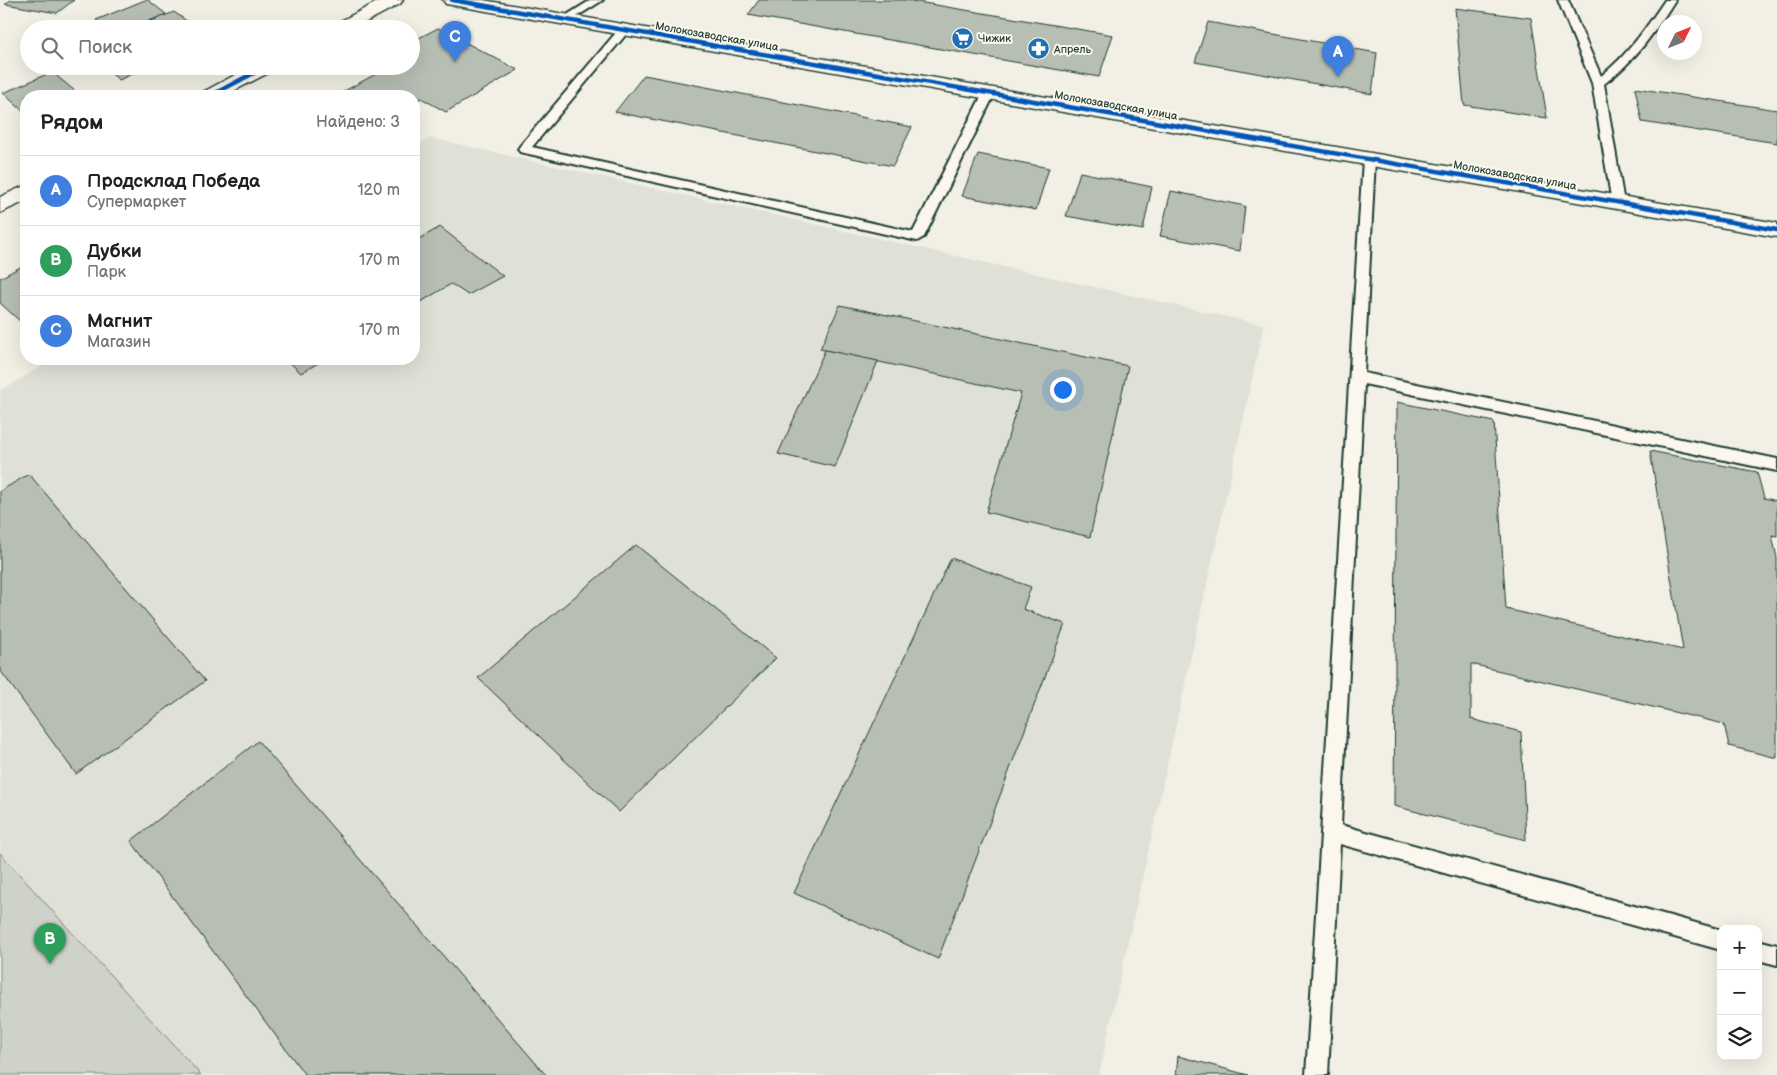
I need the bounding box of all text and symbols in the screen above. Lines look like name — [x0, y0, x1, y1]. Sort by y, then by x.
north arrow — [1657, 15, 1702, 60]
street label: Молокозаводская улица — [654, 19, 780, 54]
search box — [20, 20, 420, 75]
pin: C — [439, 21, 471, 62]
supermarket icon: Чижик — [950, 26, 974, 50]
place label: Чижик — [978, 32, 1011, 45]
icon: search — [38, 34, 66, 62]
text: Поиск — [78, 36, 132, 59]
pin: A — [1322, 36, 1354, 77]
pharmacy icon: Апрель — [1026, 37, 1050, 61]
place label: Апрель — [1053, 43, 1092, 56]
street label: Молокозаводская улица — [1053, 88, 1179, 123]
text: Рядом — [40, 110, 103, 135]
text: Найдено: 3 — [316, 113, 400, 132]
street label: Молокозаводская улица — [1452, 158, 1578, 193]
text: Продсклад Победа — [87, 170, 260, 193]
text: A — [51, 181, 61, 200]
text: 120 m — [357, 181, 400, 200]
text: Супермаркет — [87, 193, 186, 212]
text: Дубки — [87, 240, 142, 263]
text: B — [50, 251, 62, 270]
text: 170 m — [359, 251, 400, 270]
text: Парк — [87, 263, 126, 282]
text: Магнит — [87, 310, 152, 333]
text: C — [50, 321, 62, 340]
text: 170 m — [359, 321, 400, 340]
text: Магазин — [87, 333, 151, 352]
your location — [1050, 377, 1076, 403]
pin: B — [34, 923, 66, 964]
map controls — [1717, 925, 1762, 1060]
button: + — [1717, 925, 1762, 970]
button: − — [1717, 970, 1762, 1015]
button: layers — [1717, 1015, 1762, 1060]

